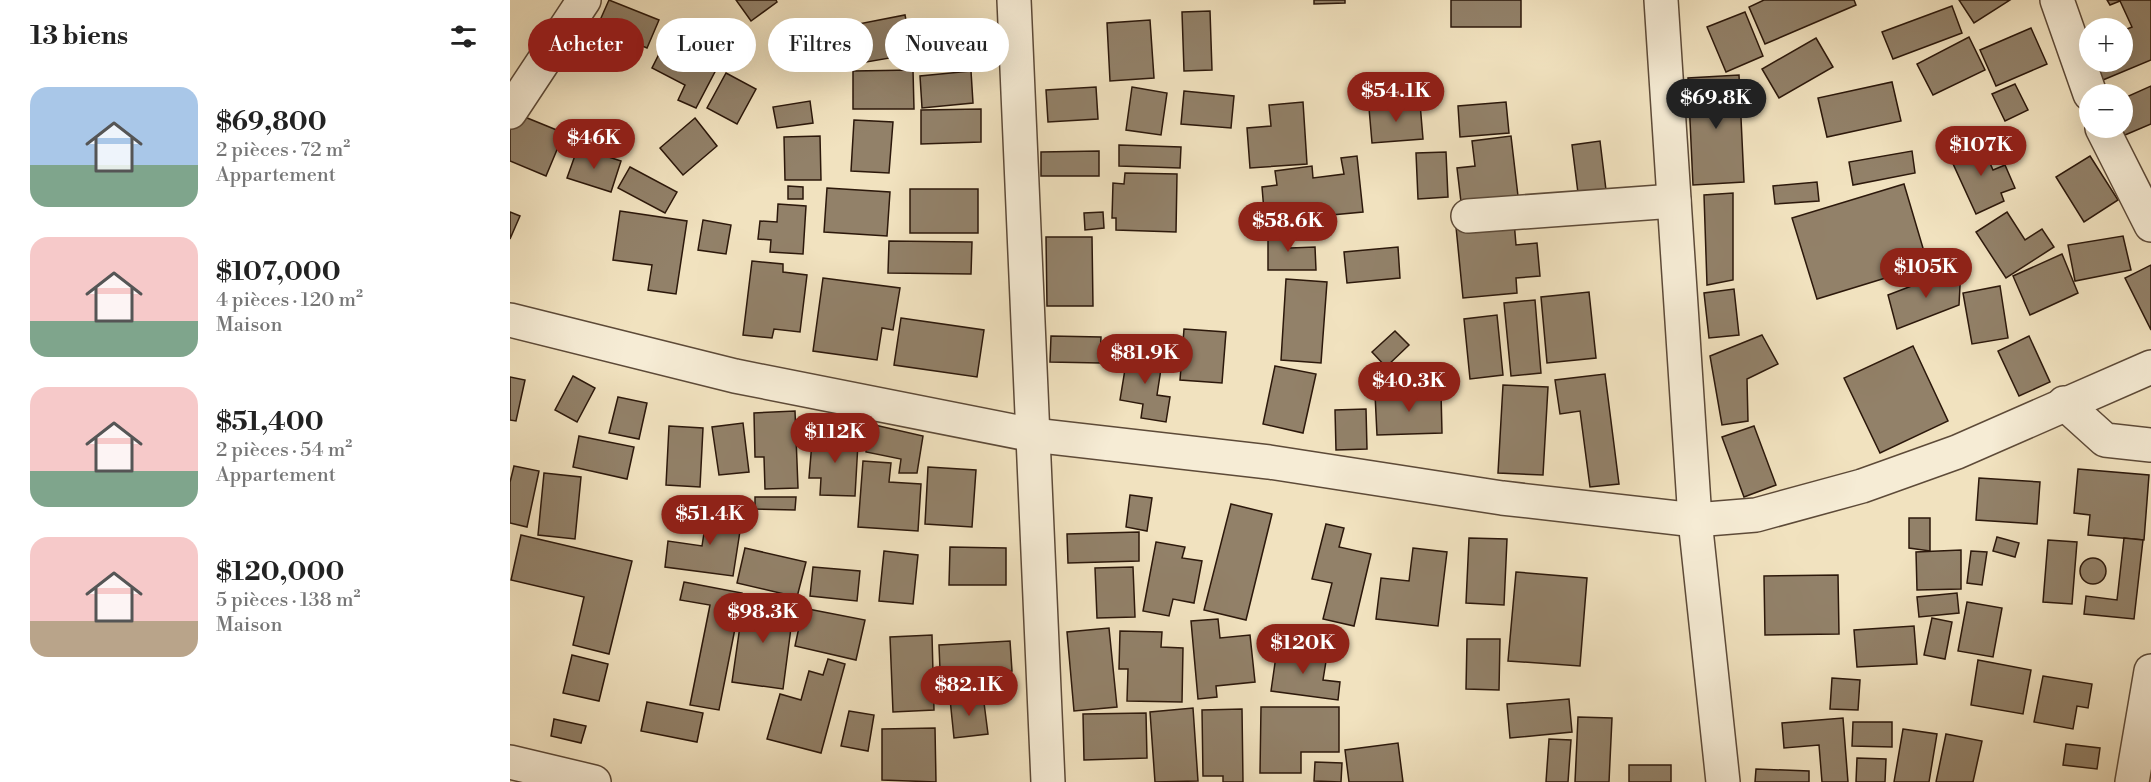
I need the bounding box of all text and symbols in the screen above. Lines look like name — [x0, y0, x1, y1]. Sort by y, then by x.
chip: Acheter — [528, 18, 644, 72]
chip: Louer — [656, 18, 756, 72]
chip: Filtres — [768, 18, 873, 72]
chip: Nouveau — [885, 18, 1009, 72]
map controls — [2079, 18, 2133, 138]
button: + — [2079, 18, 2133, 72]
text: 13 biens — [30, 20, 128, 52]
icon: filters — [447, 20, 480, 53]
pin: $54.1K — [1347, 72, 1445, 123]
text: $54.1K — [1361, 79, 1431, 104]
pin: $69.8K — [1667, 79, 1765, 130]
button: − — [2079, 84, 2133, 138]
text: $69.8K — [1680, 86, 1752, 111]
text: $69,800 — [216, 106, 327, 138]
icon: home — [78, 111, 150, 183]
pin: $46K — [558, 119, 630, 170]
text: $46K — [567, 126, 621, 151]
pin: $107K — [1939, 126, 2023, 177]
text: $107K — [1949, 133, 2013, 158]
text: 2 pièces · 72 m² — [216, 138, 350, 163]
text: Appartement — [216, 163, 336, 188]
pin: $58.6K — [1239, 202, 1337, 253]
text: $58.6K — [1252, 209, 1324, 234]
pin: $105K — [1884, 248, 1968, 299]
text: $105K — [1894, 255, 1958, 280]
text: $107,000 — [216, 256, 341, 288]
icon: home — [78, 261, 150, 333]
text: 4 pièces · 120 m² — [216, 288, 363, 313]
text: Maison — [216, 313, 282, 338]
pin: $81.9K — [1096, 334, 1194, 385]
text: $81.9K — [1111, 341, 1179, 366]
pin: $40.3K — [1360, 362, 1458, 413]
text: $40.3K — [1372, 369, 1446, 394]
text: $51,400 — [216, 406, 324, 438]
icon: home — [78, 411, 150, 483]
pin: $112K — [793, 413, 877, 464]
text: $112K — [805, 420, 865, 445]
text: 2 pièces · 54 m² — [216, 438, 352, 463]
text: Appartement — [216, 463, 336, 488]
pin: $51.4K — [661, 495, 759, 546]
text: $51.4K — [675, 502, 745, 527]
text: $120,000 — [216, 556, 344, 588]
icon: home — [78, 561, 150, 633]
text: 5 pièces · 138 m² — [216, 588, 360, 613]
pin: $98.3K — [714, 593, 812, 644]
text: $98.3K — [728, 600, 798, 625]
text: Maison — [216, 613, 282, 638]
pin: $120K — [1261, 624, 1345, 675]
text: $120K — [1270, 631, 1336, 656]
pin: $82.1K — [920, 666, 1018, 717]
text: $82.1K — [935, 673, 1003, 698]

